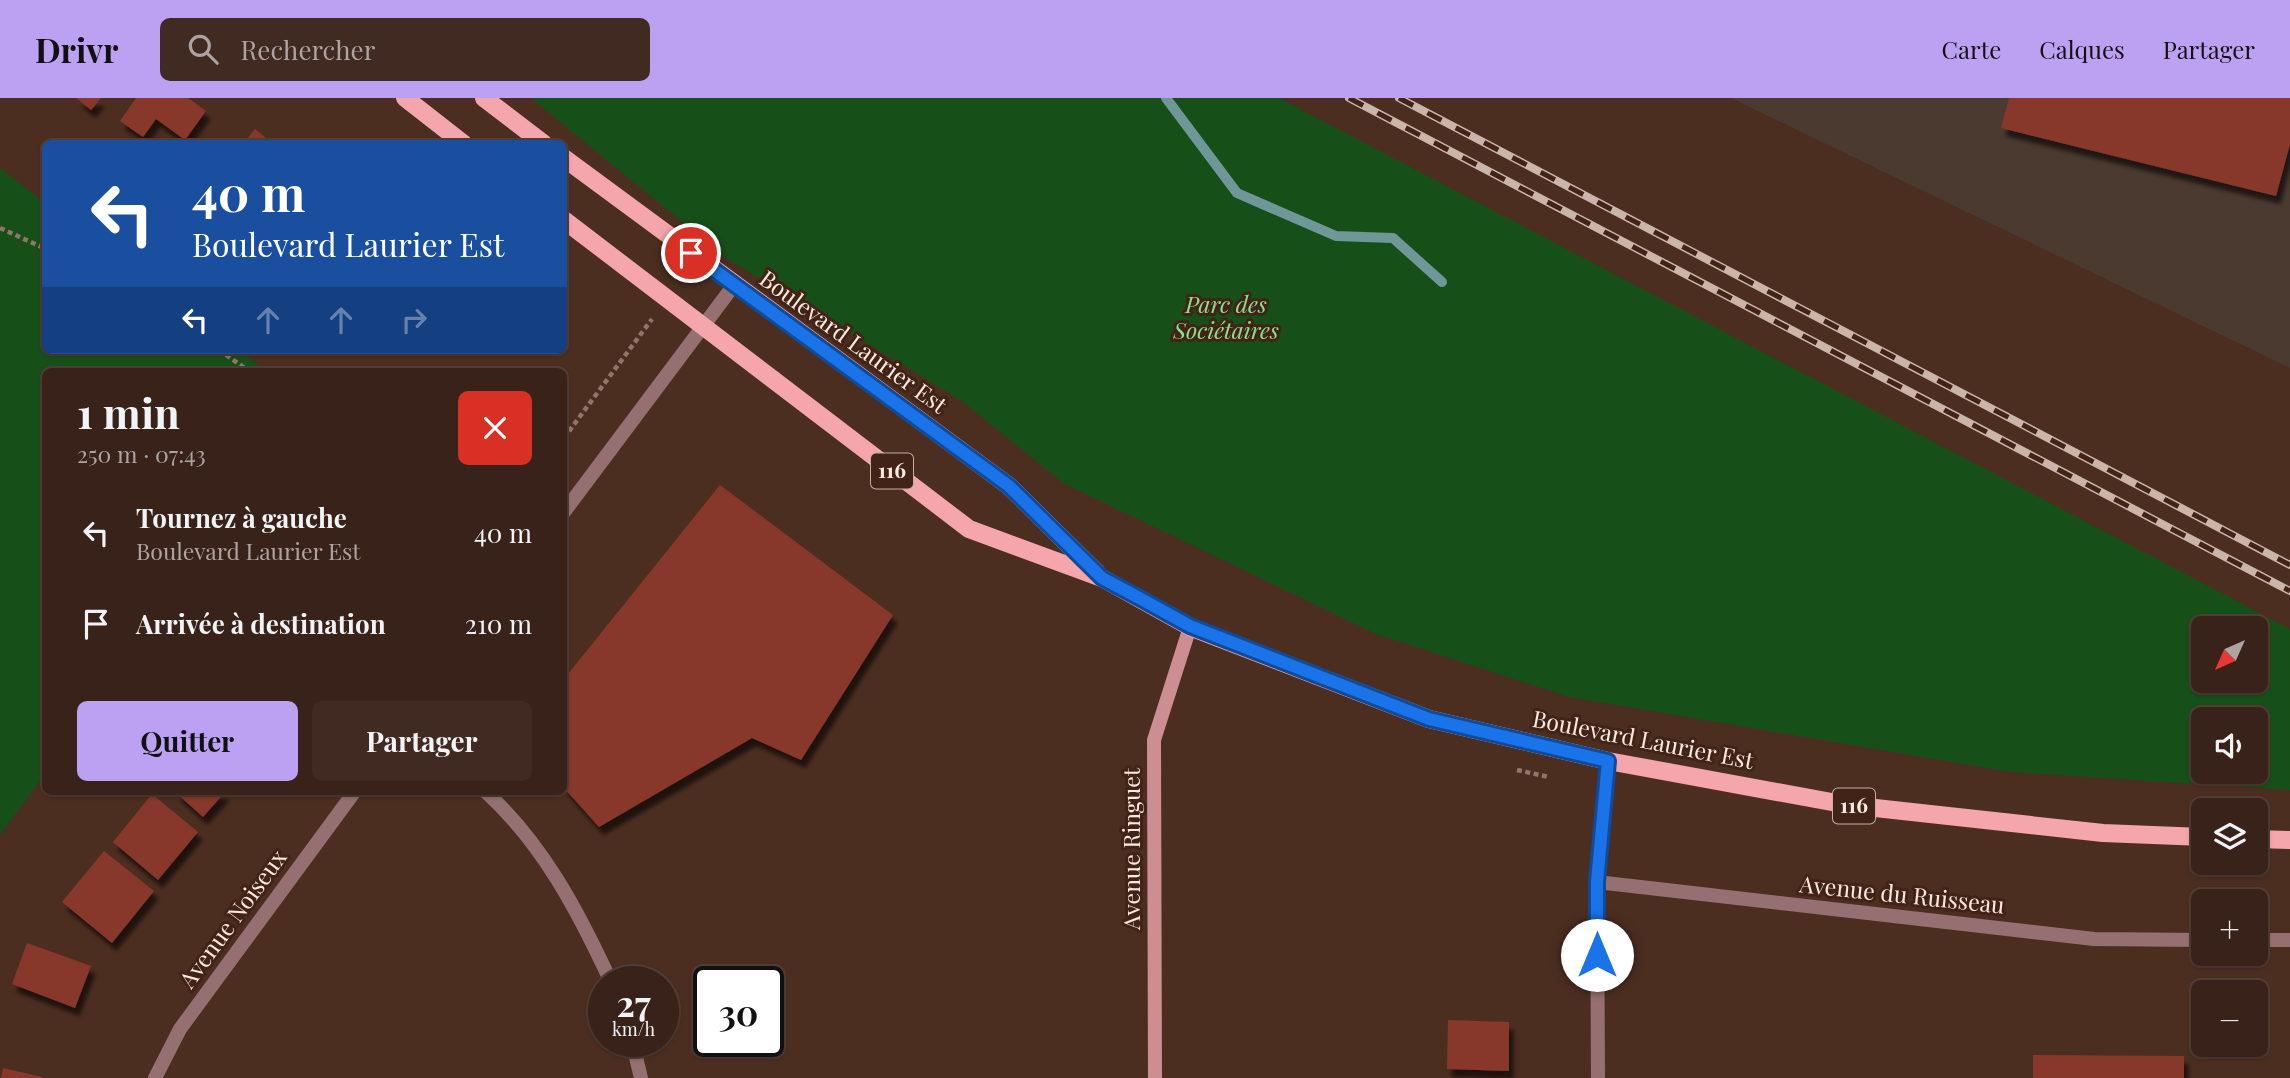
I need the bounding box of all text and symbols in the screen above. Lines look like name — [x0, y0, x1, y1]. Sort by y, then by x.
search box — [160, 18, 650, 81]
text: Drivr — [35, 27, 118, 71]
icon: search — [184, 30, 222, 68]
text: Rechercher — [240, 32, 375, 67]
text: Carte — [1942, 33, 2001, 65]
text: Calques — [2039, 33, 2125, 65]
text: Partager — [2163, 33, 2255, 65]
text: 40 m — [192, 159, 305, 224]
icon: left — [77, 168, 168, 259]
text: Boulevard Laurier Est — [192, 222, 504, 265]
pin — [661, 223, 721, 283]
icon: arrive — [672, 234, 710, 272]
street label: Boulevard Laurier Est — [754, 262, 954, 420]
park label: Parc des Sociétaires — [1172, 288, 1279, 345]
icon: left — [176, 301, 214, 339]
icon: ahead — [249, 301, 287, 339]
icon: ahead — [322, 301, 360, 339]
icon: right — [395, 301, 433, 339]
text: 1 min — [77, 384, 180, 440]
button: close — [458, 391, 532, 465]
text: 250 m · 07:43 — [77, 438, 206, 469]
road number: 116 — [871, 454, 913, 488]
text: Tournez à gauche — [136, 500, 347, 535]
icon: left — [77, 514, 115, 552]
text: 40 m — [474, 515, 532, 550]
text: Boulevard Laurier Est — [136, 535, 360, 566]
icon: arrive — [77, 605, 115, 643]
text: Arrivée à destination — [136, 606, 386, 641]
text: 210 m — [465, 606, 532, 641]
north arrow — [2191, 616, 2268, 693]
map controls — [2191, 616, 2268, 1057]
button: Quitter — [77, 701, 298, 781]
button: Partager — [312, 701, 532, 781]
street label: Boulevard Laurier Est — [1530, 702, 1757, 775]
button: sound — [2191, 707, 2268, 784]
street label: Avenue Ringuet — [1115, 767, 1146, 931]
road number: 116 — [1833, 788, 1875, 824]
button: layers — [2191, 798, 2268, 875]
street label: Avenue Noiseux — [170, 843, 293, 994]
street label: Avenue du Ruisseau — [1797, 867, 2006, 920]
button: + — [2191, 889, 2268, 966]
position arrow — [1560, 918, 1634, 992]
speed limit sign: 30 — [693, 966, 784, 1057]
text: 27 — [616, 979, 651, 1026]
button: − — [2191, 980, 2268, 1057]
text: km/h — [612, 1017, 655, 1041]

